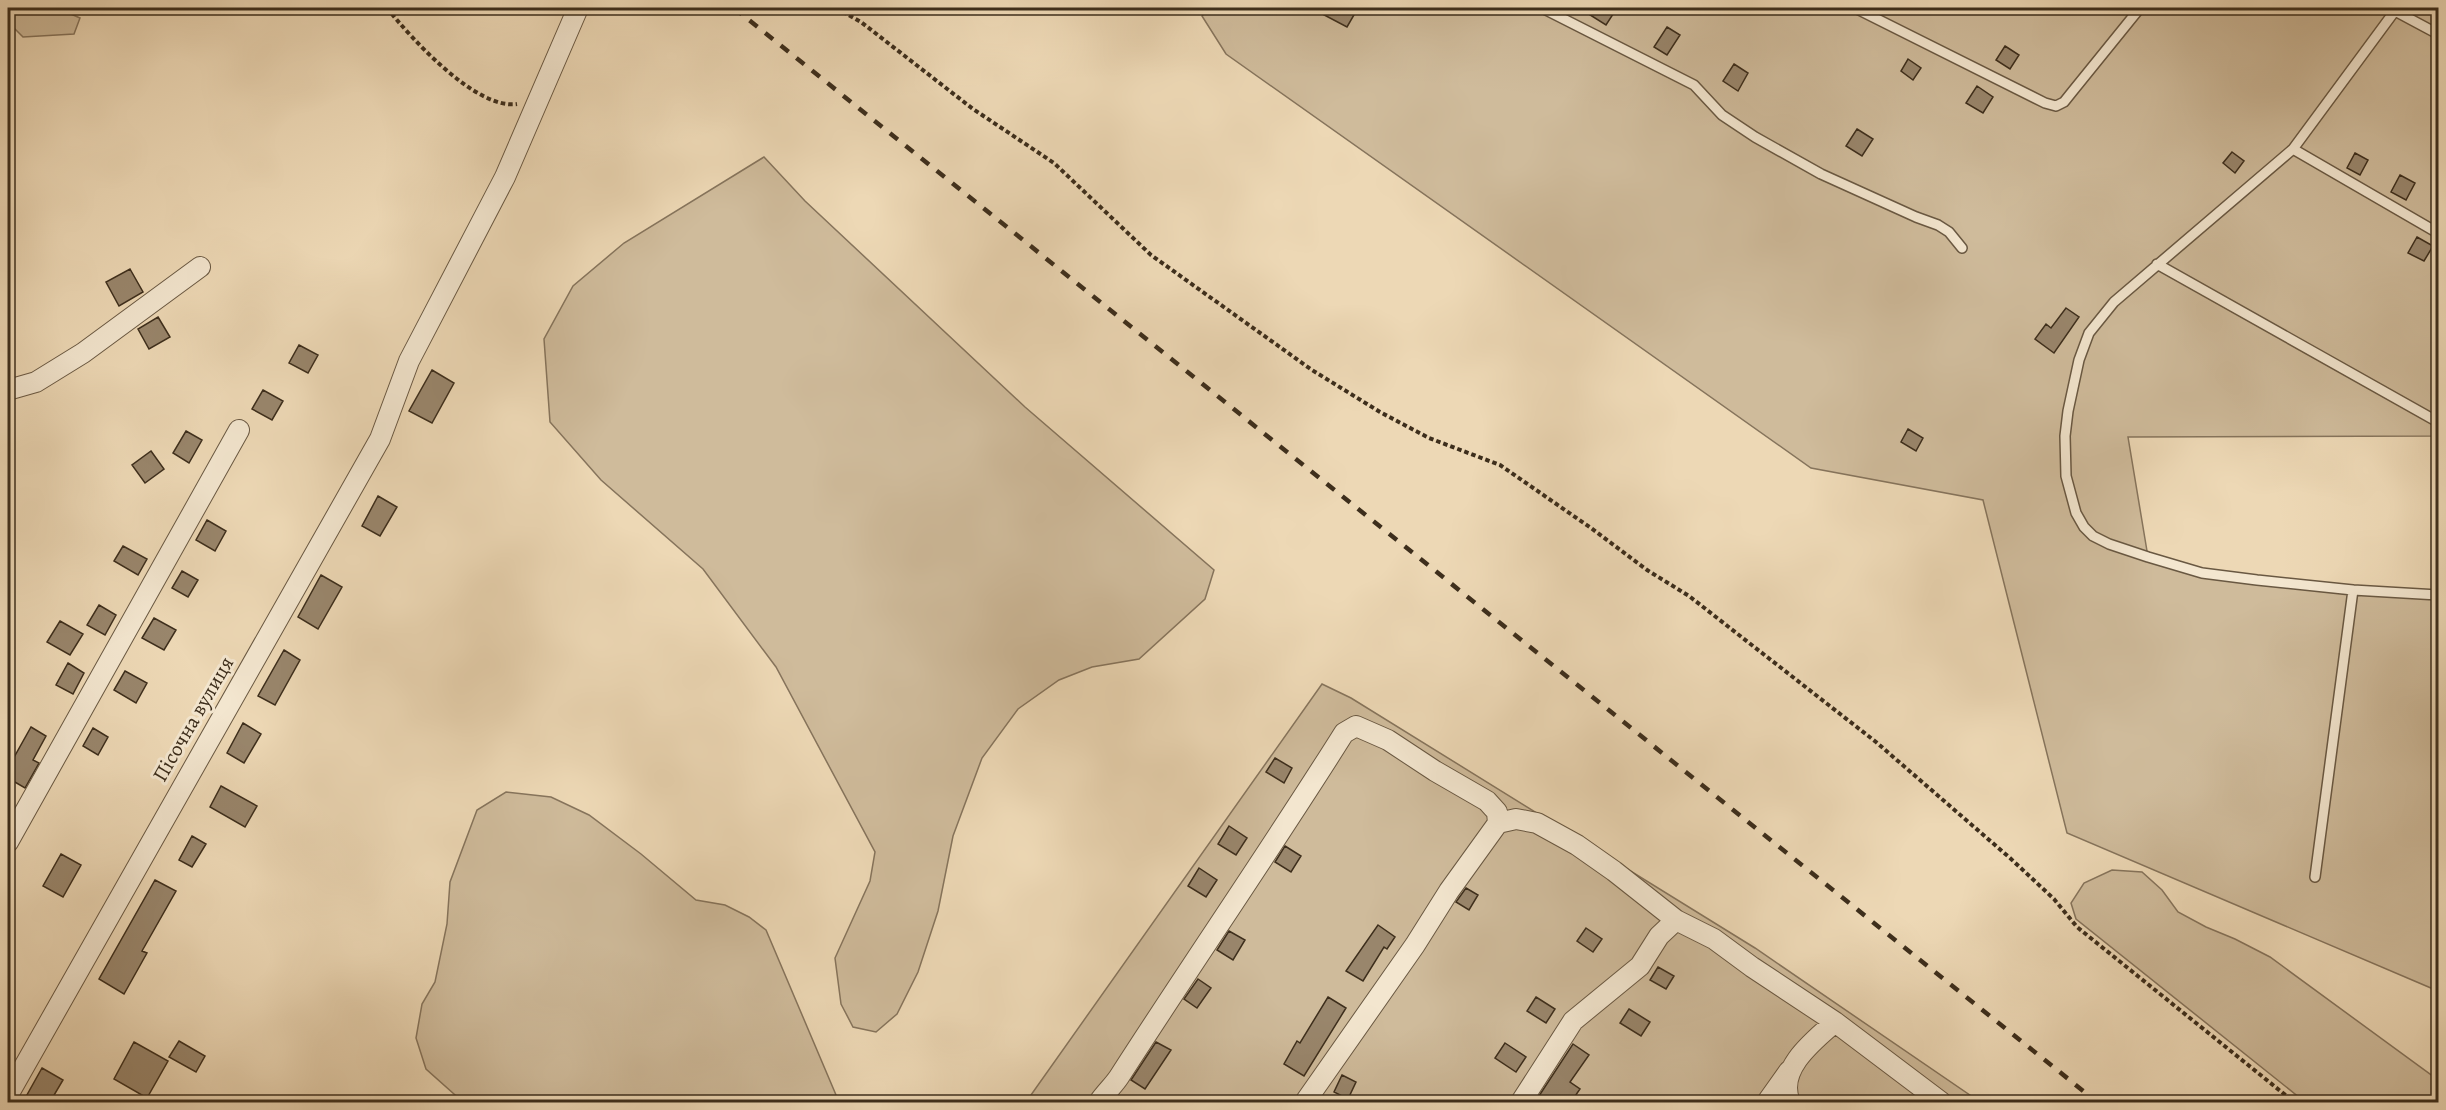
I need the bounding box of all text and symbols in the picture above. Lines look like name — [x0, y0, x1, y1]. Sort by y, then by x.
street label: Пісочна вулиця — [146, 651, 240, 787]

